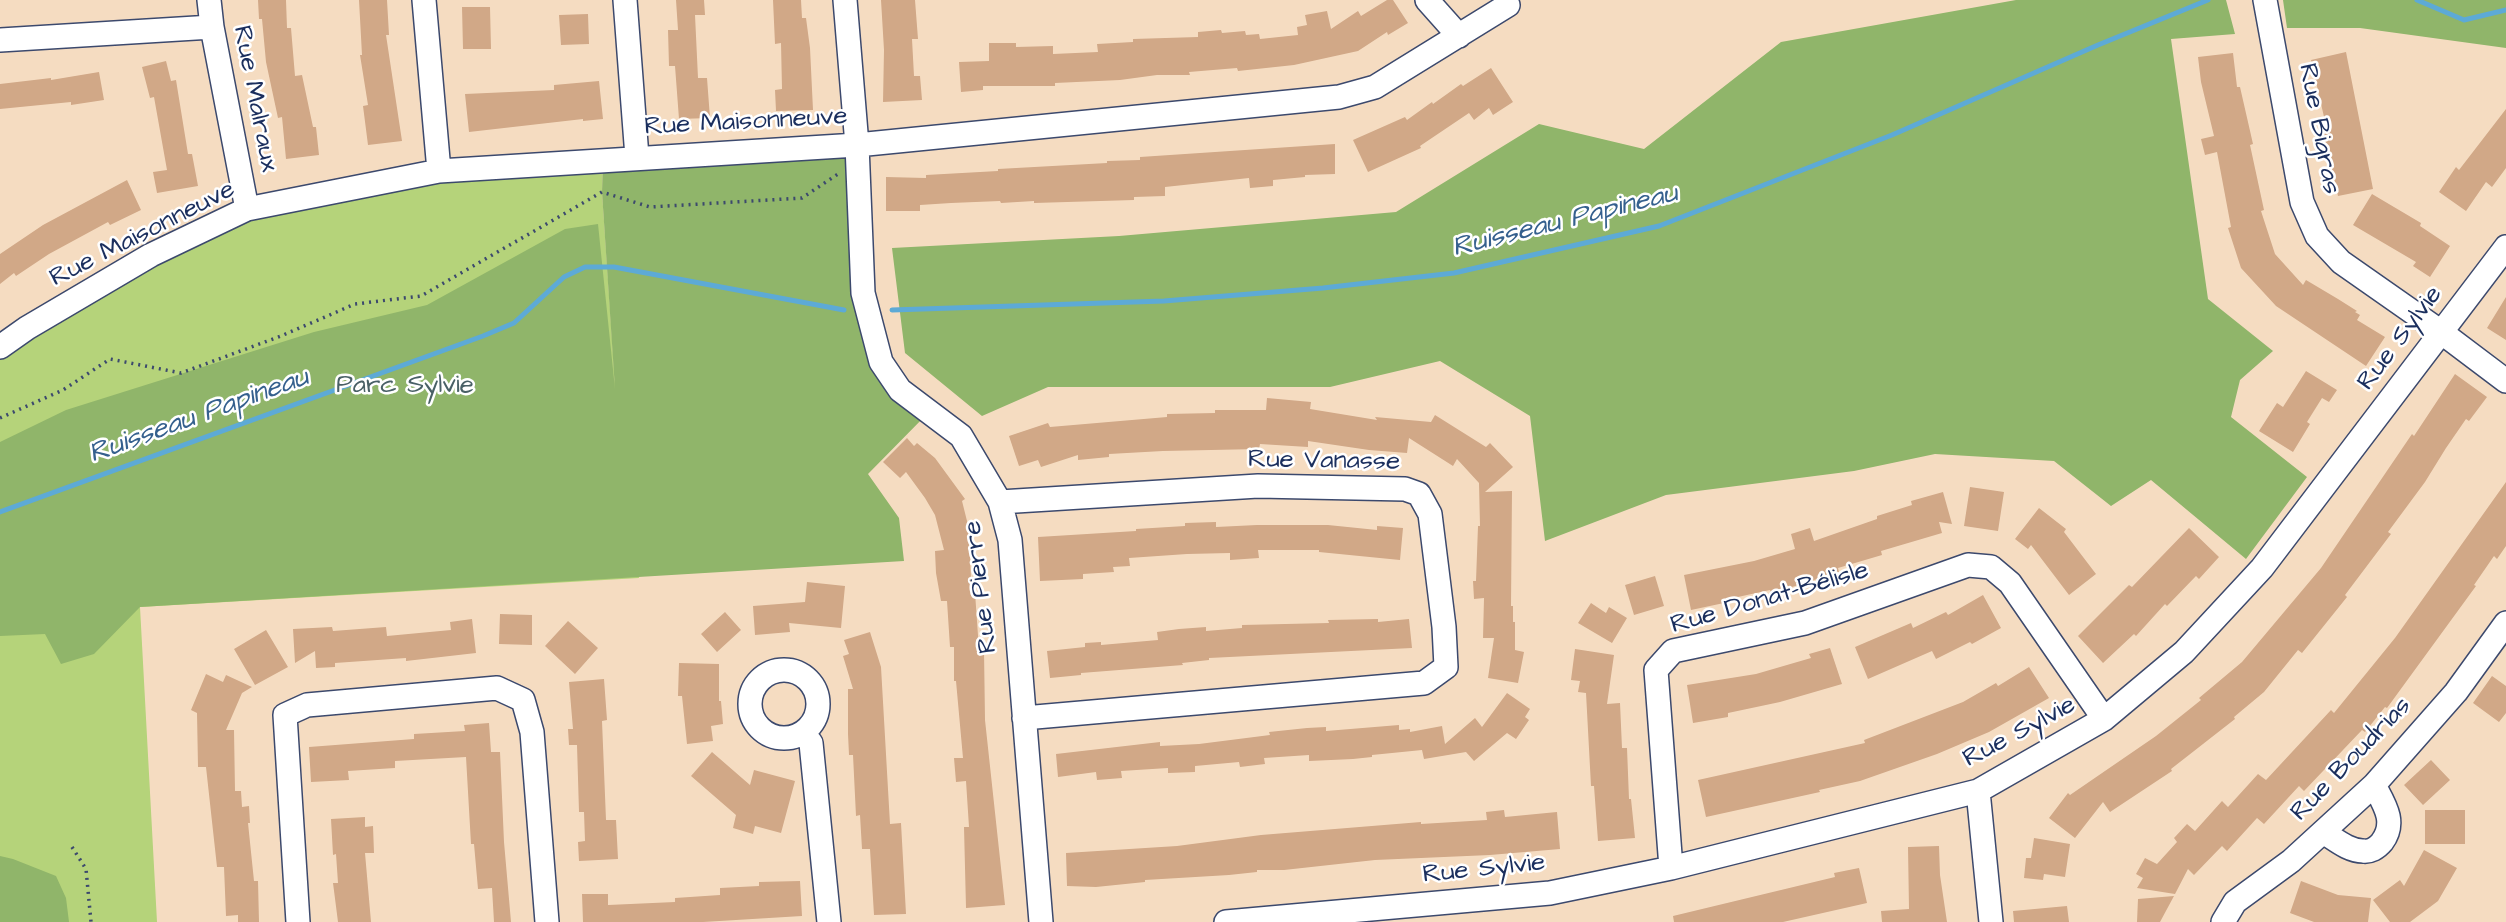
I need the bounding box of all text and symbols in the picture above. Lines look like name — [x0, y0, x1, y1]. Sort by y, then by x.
street label: Rue Malraux — [225, 23, 283, 175]
street label: Rue Bigras — [2290, 61, 2346, 197]
street label: Rue Maisonneuve — [644, 102, 848, 144]
street label: Rue Maisonneuve — [45, 175, 241, 295]
water label: Ruisseau Papineau — [1449, 178, 1681, 266]
street label: Rue Sylvie — [2352, 281, 2450, 397]
water label: Ruisseau Papineau — [85, 362, 313, 472]
park label: Parc Sylvie — [336, 371, 474, 403]
street label: Rue Vanasse — [1248, 445, 1400, 479]
street label: Rue Pierre — [958, 519, 1006, 655]
street label: Rue Donat-Bélisle — [1668, 556, 1872, 642]
street label: Rue Sylvie — [1958, 690, 2082, 776]
street label: Rue Boudrias — [2285, 691, 2419, 829]
street label: Rue Sylvie — [1421, 848, 1547, 892]

